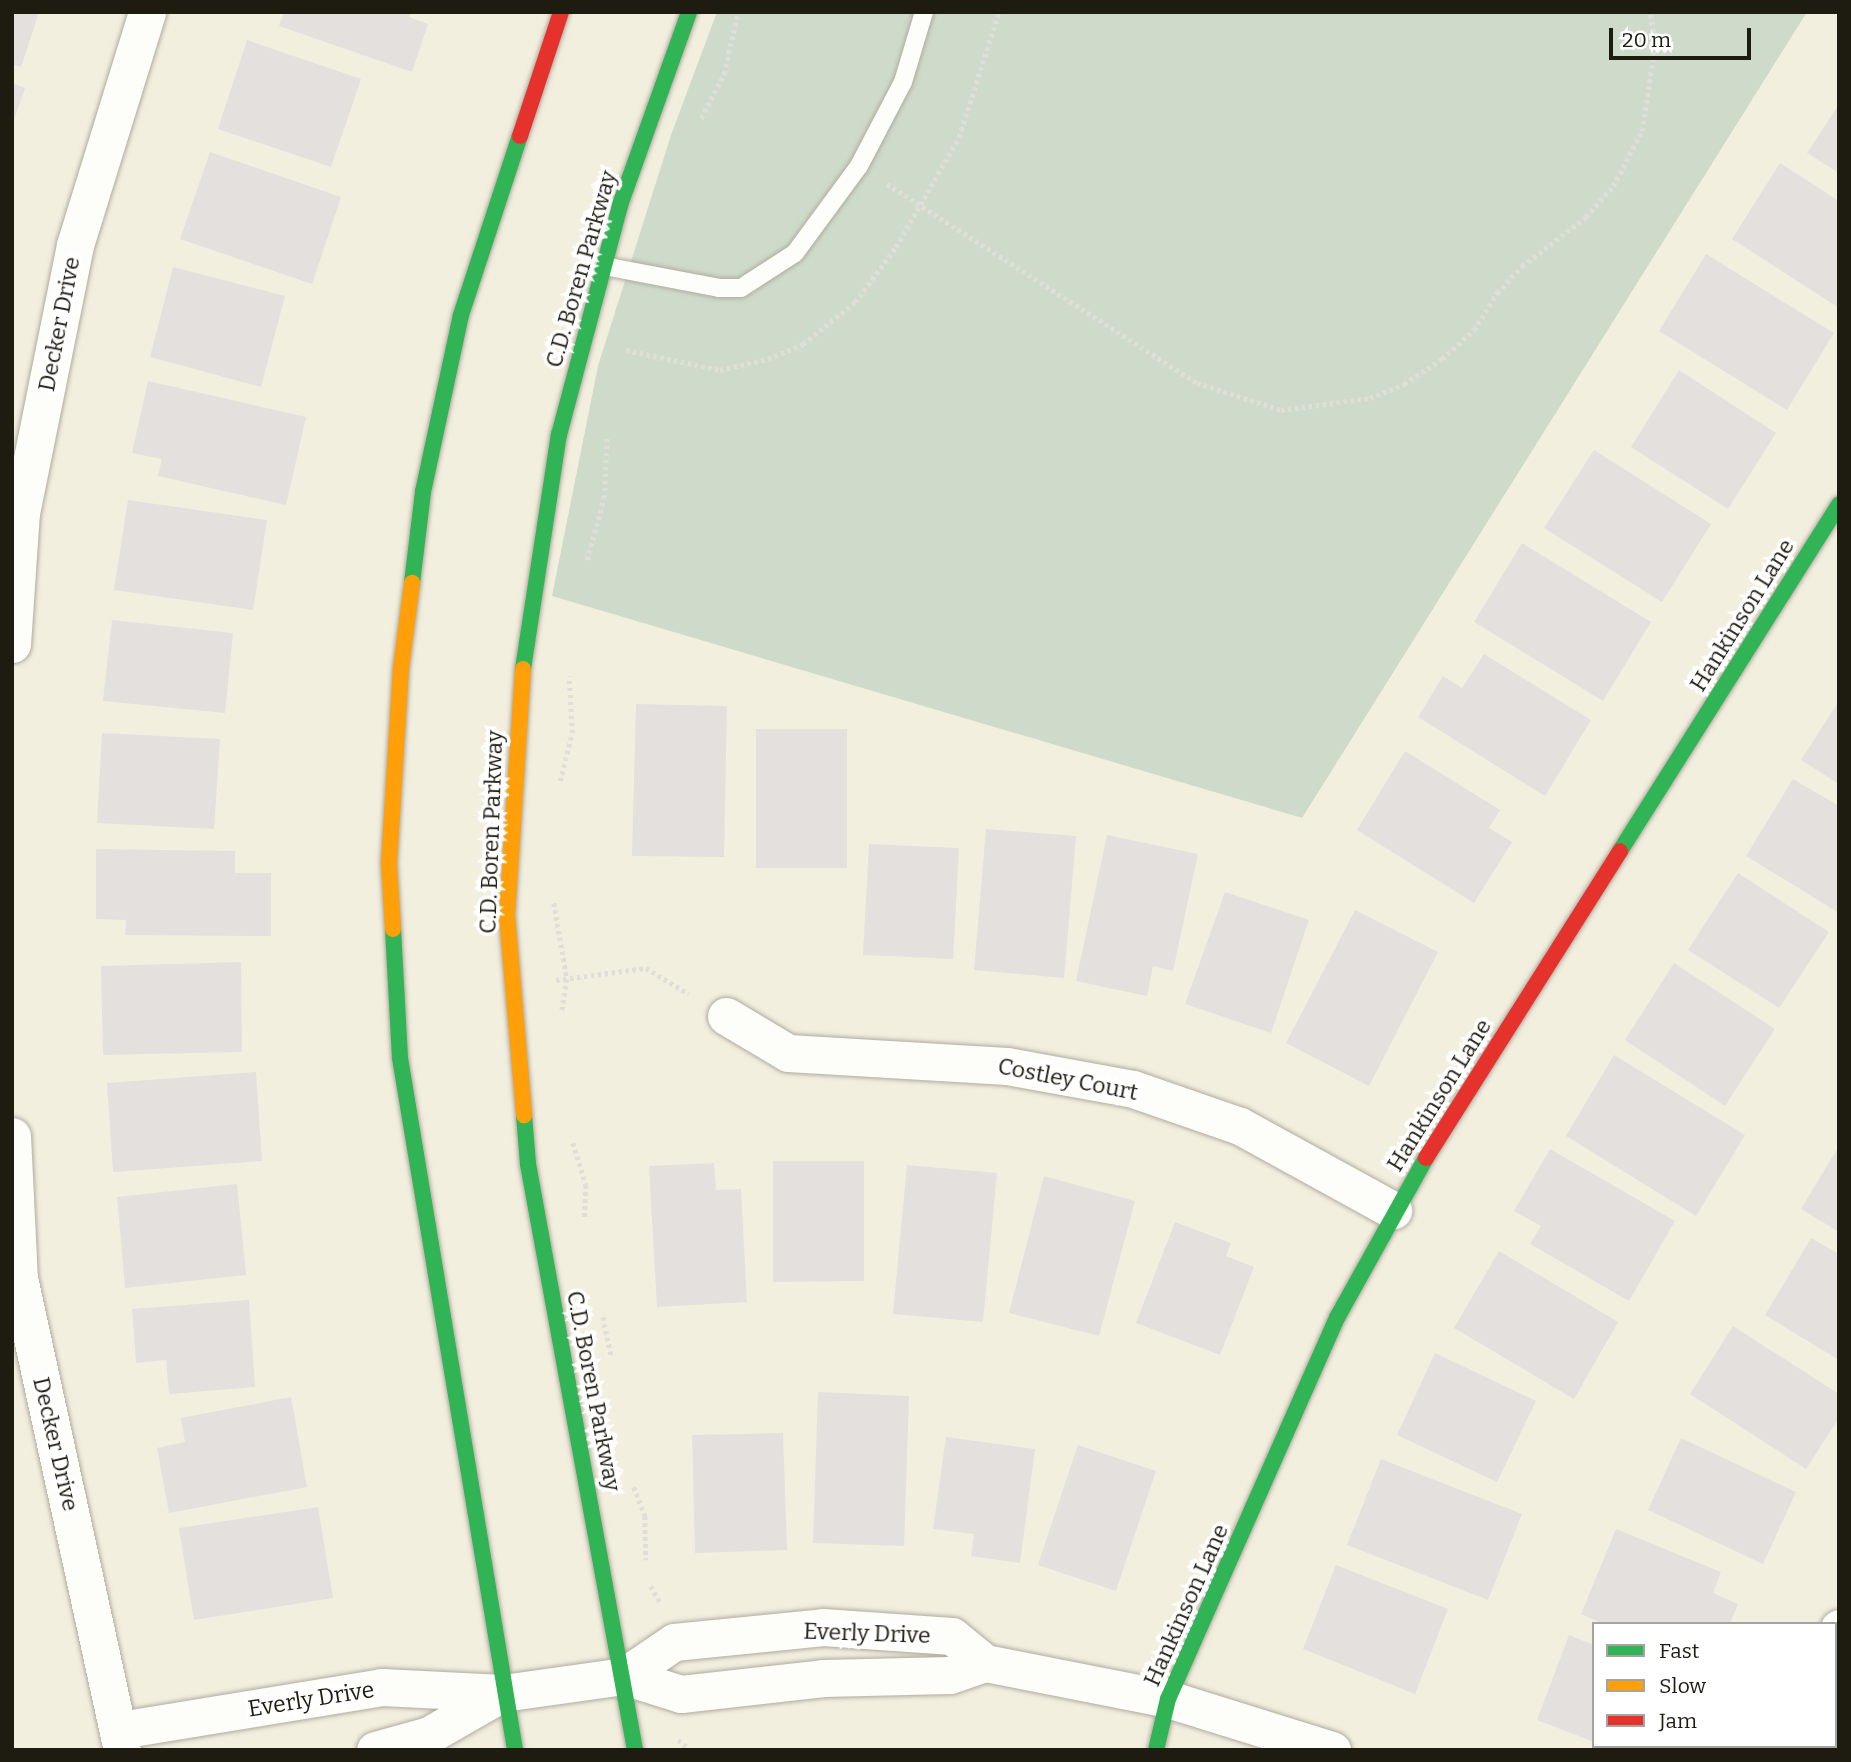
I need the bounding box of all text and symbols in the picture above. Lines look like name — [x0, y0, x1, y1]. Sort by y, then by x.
scale bar — [1613, 14, 1755, 58]
text: 20 m — [1622, 27, 1671, 53]
street label: C.D. Boren Parkway — [540, 167, 622, 371]
street label: Decker Drive — [32, 254, 86, 394]
street label: Hankinson Lane — [1684, 534, 1800, 696]
street label: C.D. Boren Parkway — [474, 730, 508, 934]
street label: Hankinson Lane — [1381, 1014, 1497, 1176]
street label: Costley Court — [996, 1052, 1140, 1106]
street label: C.D. Boren Parkway — [561, 1288, 627, 1494]
street label: Decker Drive — [27, 1374, 85, 1514]
street label: Hankinson Lane — [1138, 1520, 1234, 1690]
street label: Everly Drive — [803, 1617, 931, 1649]
legend — [1592, 1622, 1837, 1748]
text: Fast — [1659, 1638, 1699, 1664]
text: Slow — [1659, 1673, 1706, 1699]
street label: Everly Drive — [246, 1675, 376, 1723]
text: Jam — [1659, 1708, 1697, 1734]

